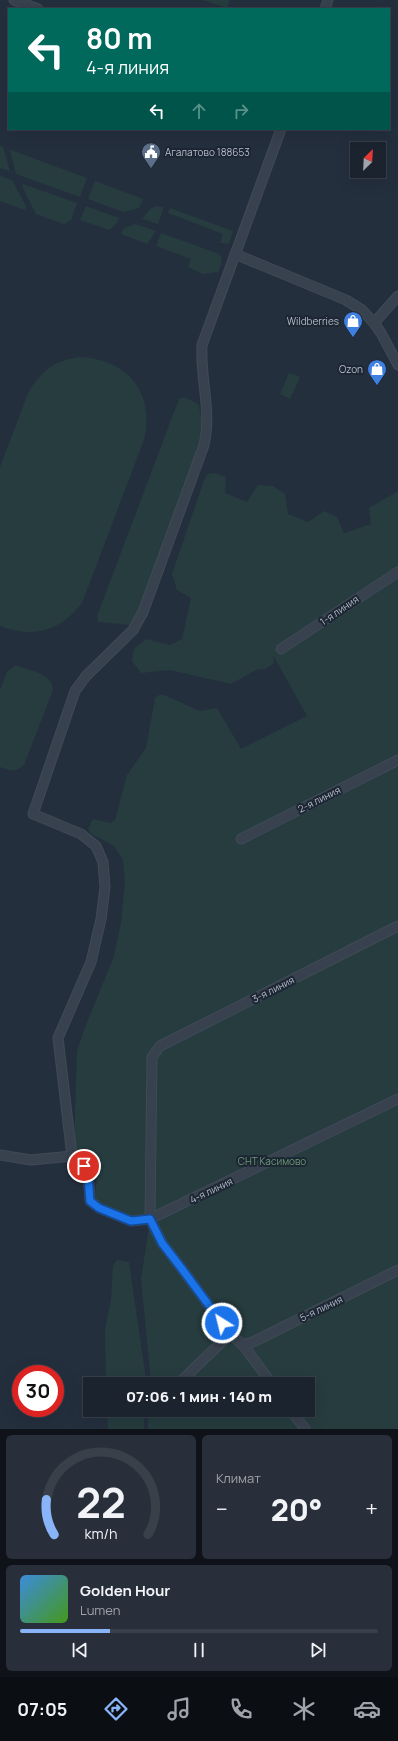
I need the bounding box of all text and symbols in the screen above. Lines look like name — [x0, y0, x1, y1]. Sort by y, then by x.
text: 80 m — [86, 19, 152, 57]
icon: left — [20, 24, 72, 76]
text: 4-я линия — [86, 55, 169, 79]
icon: left — [146, 100, 168, 122]
icon: ahead — [188, 100, 210, 122]
icon: right — [230, 100, 252, 122]
public building icon: Агалатово 188653 — [140, 141, 162, 169]
north arrow — [350, 142, 386, 178]
map controls — [350, 142, 386, 178]
place label: Агалатово 188653 — [165, 145, 250, 159]
shop icon: Wildberries — [342, 310, 364, 338]
place label: Wildberries — [287, 314, 339, 328]
shop icon: Ozon — [366, 358, 388, 386]
place label: Ozon — [339, 362, 363, 376]
street label: 1-я линия — [317, 592, 361, 628]
street label: 2-я линия — [295, 782, 343, 816]
street label: 3-я линия — [249, 972, 297, 1006]
pin — [67, 1149, 101, 1183]
park label: СНТ Касимово — [238, 1154, 306, 1168]
icon: arrive — [73, 1155, 95, 1177]
street label: 4-я линия — [187, 1174, 235, 1206]
street label: 5-я линия — [297, 1292, 345, 1324]
position arrow — [201, 1302, 243, 1344]
speed limit sign: 30 — [12, 1365, 64, 1417]
text: 07:06 · 1 мин · 140 m — [126, 1386, 272, 1407]
text: Климат — [216, 1469, 261, 1487]
text: 22 — [76, 1474, 126, 1530]
text: 20° — [271, 1489, 323, 1530]
text: − — [216, 1494, 228, 1524]
text: + — [365, 1494, 378, 1524]
text: km/h — [84, 1524, 118, 1543]
text: Golden Hour — [80, 1580, 170, 1601]
text: Lumen — [80, 1601, 120, 1619]
icon: previous — [69, 1639, 91, 1661]
icon: pause — [188, 1639, 210, 1661]
icon: next — [307, 1639, 329, 1661]
icon: directions — [102, 1695, 130, 1723]
icon: music — [165, 1695, 193, 1723]
icon: phone — [227, 1695, 255, 1723]
icon: climate — [290, 1695, 318, 1723]
icon: car — [353, 1695, 381, 1723]
text: 07:05 — [17, 1697, 67, 1721]

